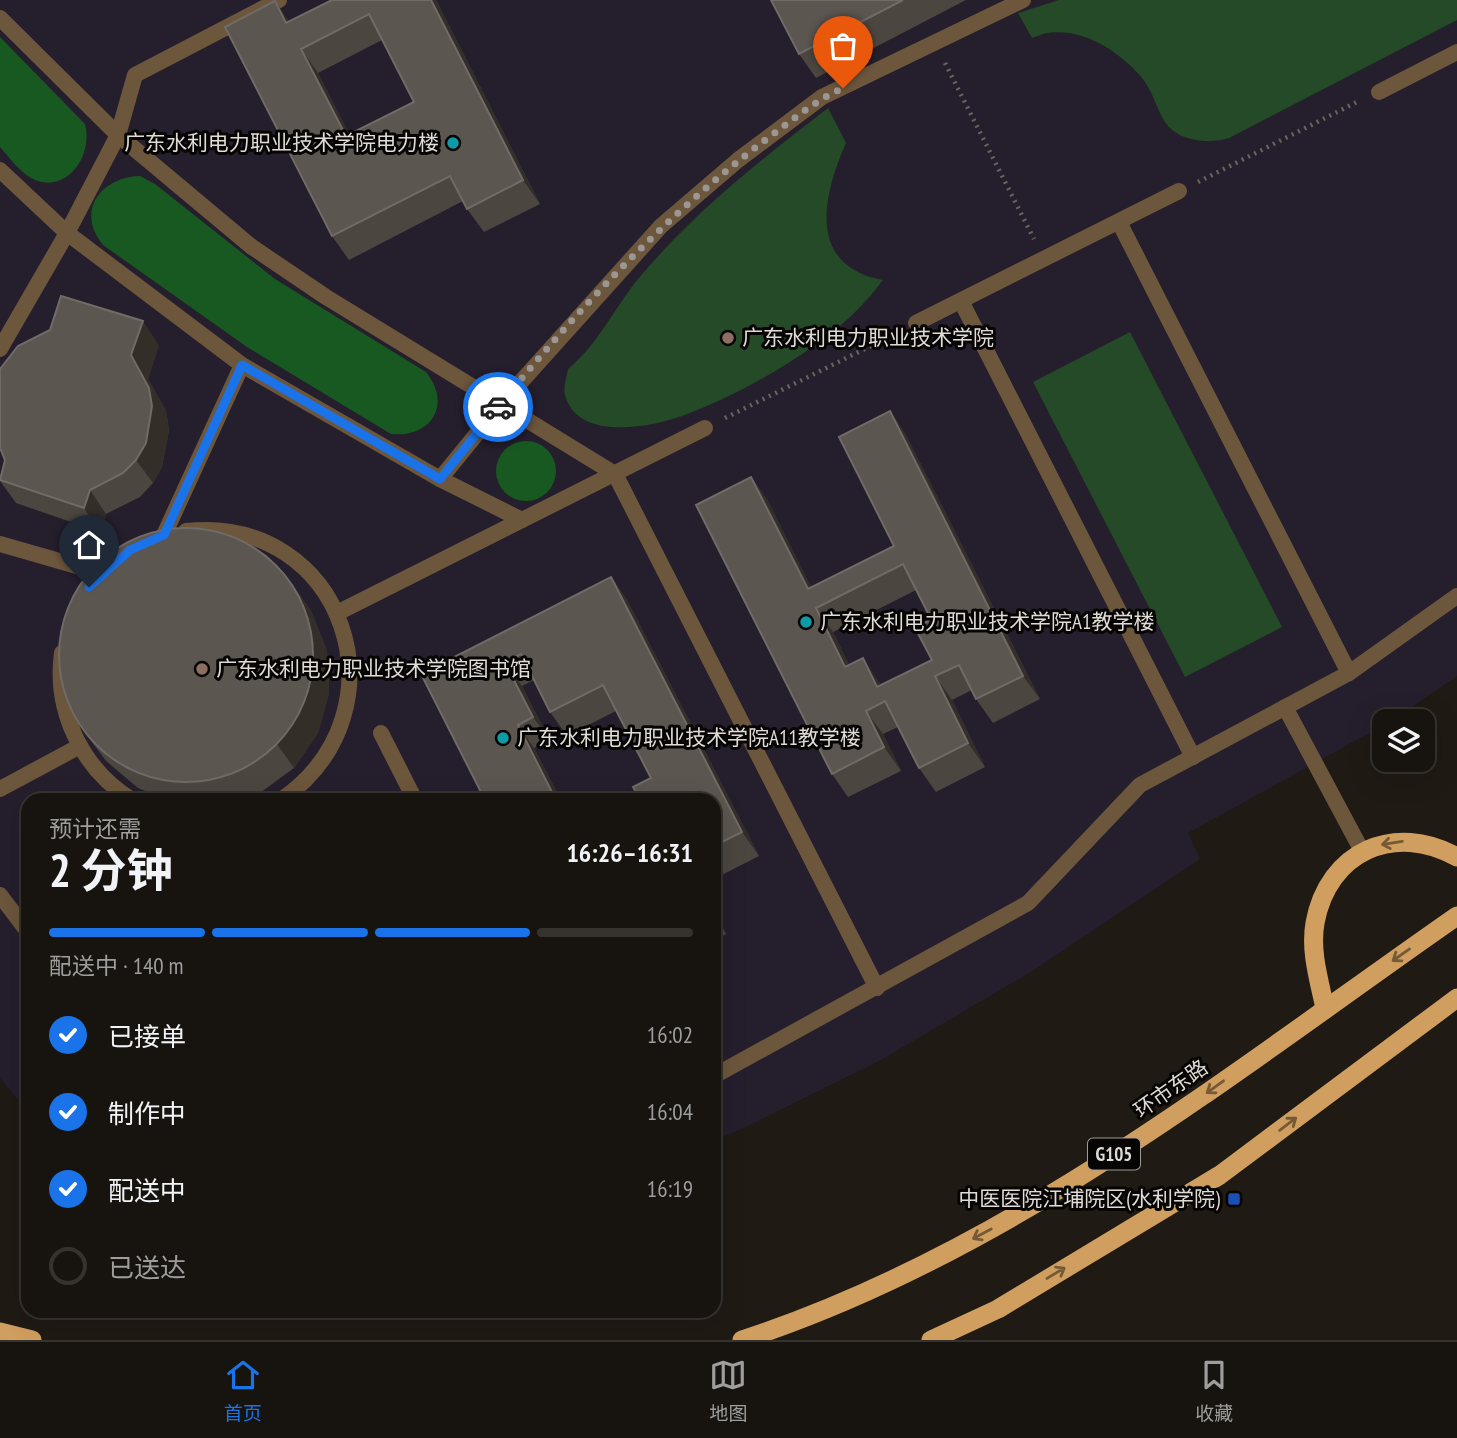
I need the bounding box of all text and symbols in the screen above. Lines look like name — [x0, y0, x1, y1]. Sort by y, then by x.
pin — [813, 16, 873, 88]
icon: bag — [824, 27, 862, 65]
place label: 广东水利电力职业技术学院电力楼 — [124, 129, 439, 156]
marker: 广东水利电力职业技术学院电力楼 — [445, 135, 461, 151]
place label: 广东水利电力职业技术学院 — [742, 324, 994, 351]
marker: 广东水利电力职业技术学院 — [720, 330, 736, 346]
courier — [463, 372, 533, 442]
icon: car — [479, 388, 517, 426]
pin — [59, 515, 119, 587]
icon: home — [70, 526, 108, 564]
place label: 广东水利电力职业技术学院A1教学楼 — [820, 608, 1154, 635]
marker: 广东水利电力职业技术学院A1教学楼 — [798, 614, 814, 630]
place label: 广东水利电力职业技术学院图书馆 — [216, 655, 531, 682]
marker: 广东水利电力职业技术学院图书馆 — [194, 661, 210, 677]
map controls — [1372, 709, 1435, 772]
button: layers — [1372, 709, 1435, 772]
place label: 广东水利电力职业技术学院A11教学楼 — [517, 724, 861, 751]
marker: 广东水利电力职业技术学院A11教学楼 — [495, 730, 511, 746]
text: 预计还需 — [49, 814, 141, 843]
text: 16:26–16:31 — [566, 836, 693, 869]
one-way arrow — [1381, 837, 1404, 850]
text: 2 分钟 — [49, 840, 172, 900]
one-way arrow — [1392, 948, 1411, 962]
text: 配送中 · 140 m — [49, 951, 184, 980]
icon: check — [49, 1016, 87, 1054]
text: 已接单 — [108, 1020, 186, 1053]
text: 16:02 — [647, 1020, 693, 1049]
street label: 环市东路 — [1129, 1053, 1213, 1124]
one-way arrow — [1206, 1079, 1225, 1094]
icon: check — [49, 1093, 87, 1131]
text: 制作中 — [108, 1097, 186, 1130]
text: 16:04 — [647, 1097, 693, 1126]
one-way arrow — [1279, 1117, 1298, 1132]
road number: G105 — [1088, 1138, 1140, 1170]
icon: check — [49, 1170, 87, 1208]
text: 配送中 — [108, 1174, 186, 1207]
text: 16:19 — [647, 1174, 693, 1203]
place label: 中医医院江埔院区(水利学院) — [958, 1185, 1220, 1212]
marker: 中医医院江埔院区(水利学院) — [1226, 1191, 1242, 1207]
one-way arrow — [972, 1228, 993, 1241]
text: 已送达 — [108, 1251, 186, 1284]
one-way arrow — [1046, 1266, 1066, 1280]
tab: 首页 — [224, 1356, 262, 1425]
tab: 地图 — [709, 1356, 747, 1425]
tab: 收藏 — [1195, 1356, 1233, 1425]

